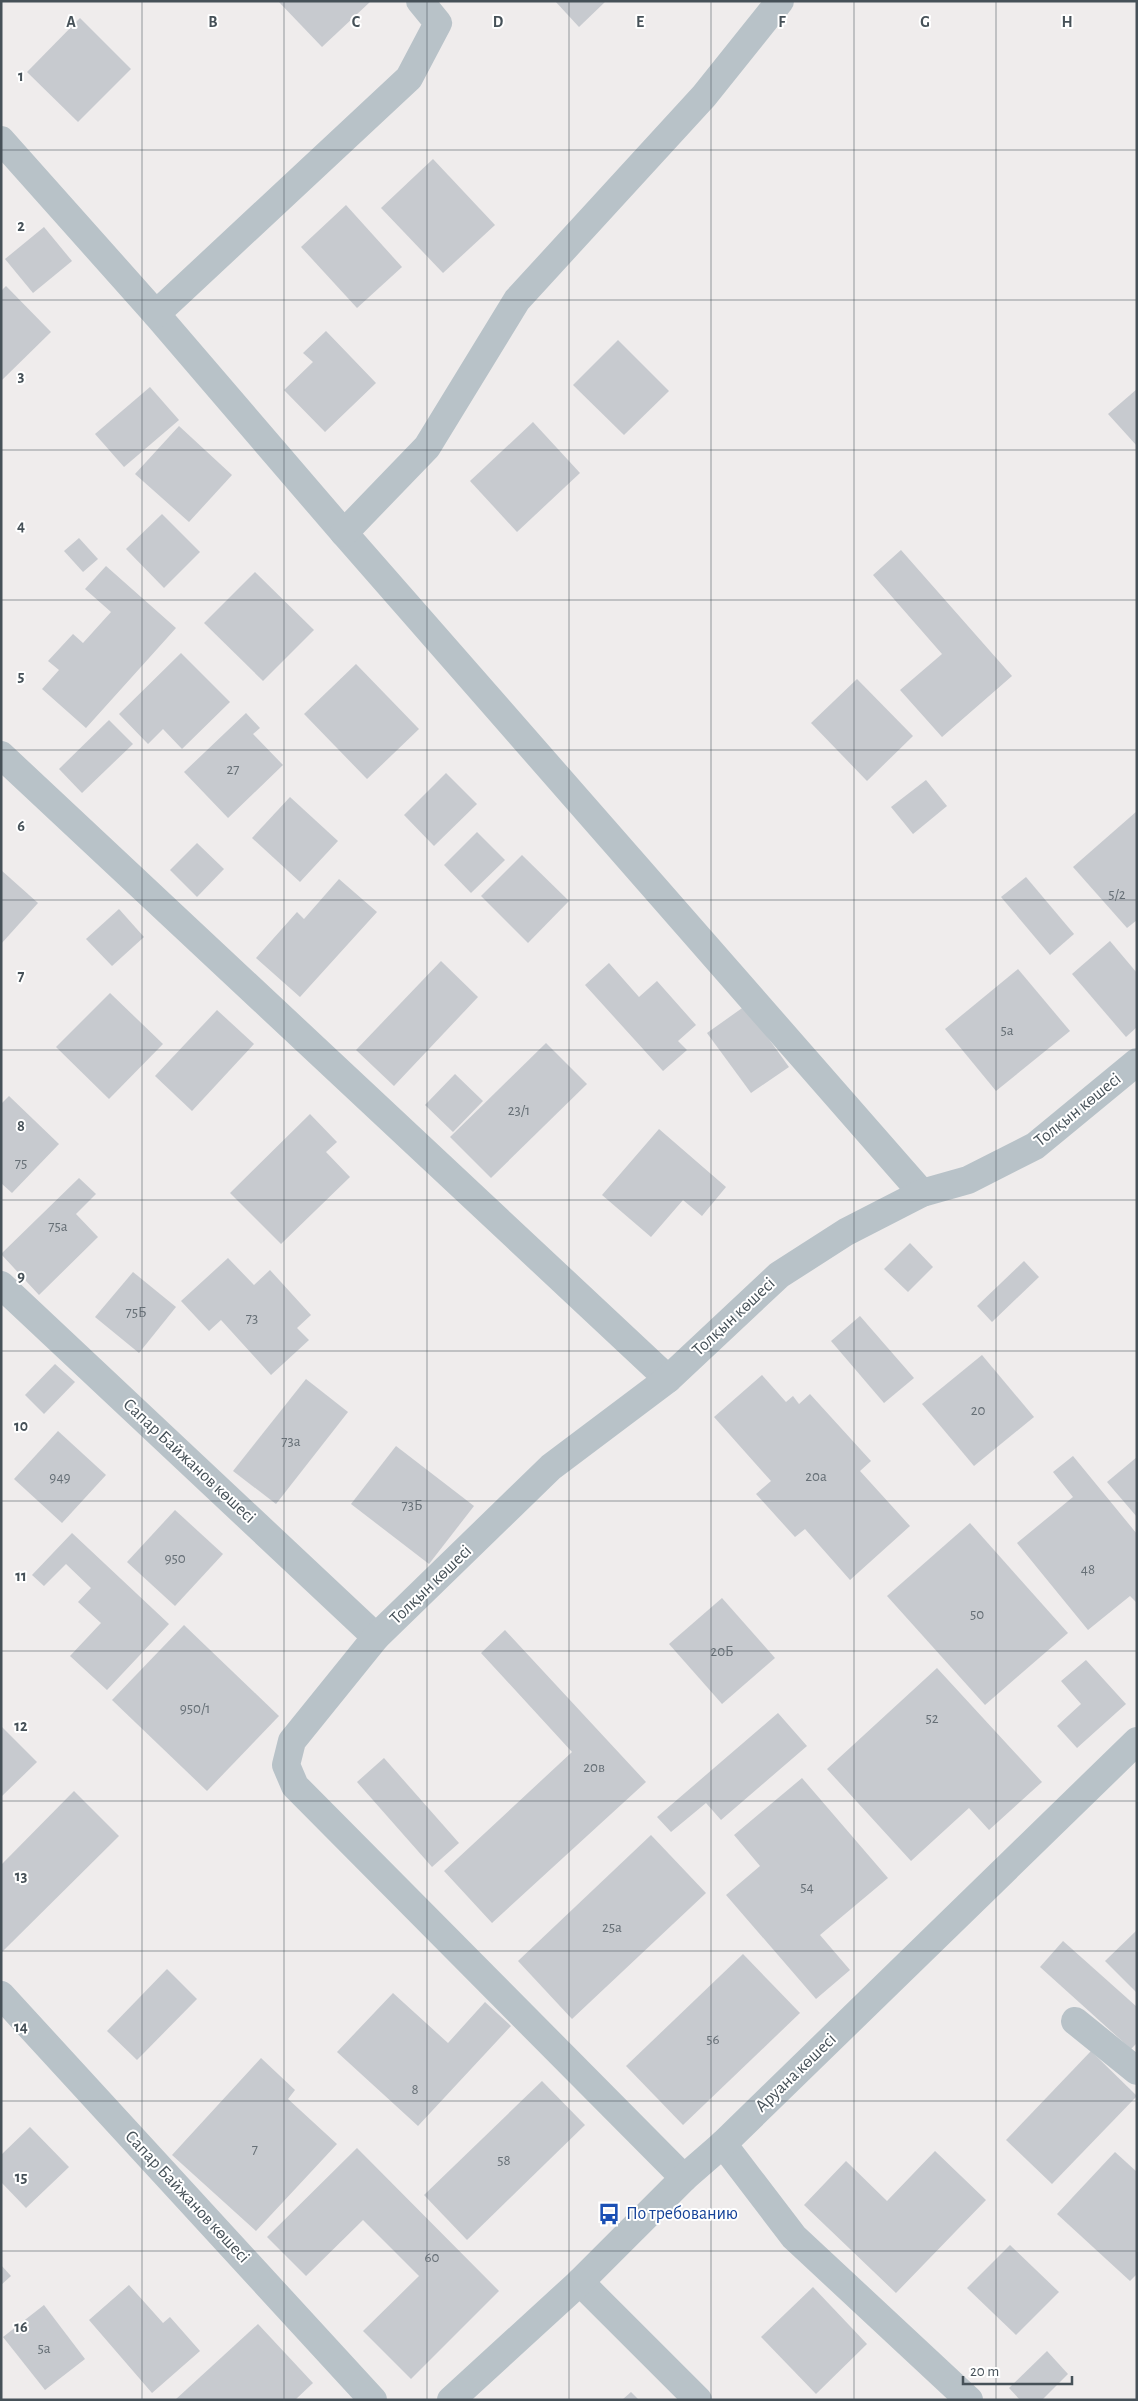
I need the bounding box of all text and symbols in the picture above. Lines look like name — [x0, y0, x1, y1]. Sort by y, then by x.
text: A — [66, 14, 76, 30]
text: B — [208, 14, 218, 30]
text: C — [352, 14, 361, 30]
text: D — [493, 14, 504, 30]
text: E — [636, 14, 644, 30]
text: F — [778, 14, 786, 30]
text: G — [920, 14, 930, 30]
text: H — [1061, 14, 1073, 30]
text: 1 — [18, 68, 24, 84]
text: 2 — [17, 218, 25, 234]
text: 3 — [18, 368, 25, 384]
text: 4 — [17, 518, 25, 534]
text: 5 — [18, 668, 25, 684]
house number: 27 — [226, 762, 240, 777]
text: 6 — [17, 818, 25, 834]
house number: 5/2 — [1108, 887, 1126, 902]
text: 7 — [18, 968, 25, 984]
house number: 5а — [1000, 1023, 1014, 1038]
street label: Толқын көшесі — [1031, 1070, 1125, 1150]
house number: 23/1 — [508, 1103, 530, 1118]
text: 8 — [17, 1118, 25, 1134]
house number: 75 — [15, 1156, 27, 1171]
house number: 75а — [48, 1219, 68, 1234]
text: 9 — [17, 1268, 25, 1284]
street label: Толқын көшесі — [689, 1274, 779, 1360]
house number: 75Б — [125, 1305, 147, 1320]
house number: 73 — [246, 1311, 258, 1326]
street label: Сапар Байжанов көшесі — [119, 1395, 259, 1527]
house number: 20 — [971, 1403, 985, 1418]
text: 10 — [14, 1418, 28, 1434]
house number: 73а — [281, 1434, 301, 1449]
house number: 20а — [805, 1469, 827, 1484]
house number: 949 — [49, 1470, 71, 1485]
house number: 73Б — [401, 1498, 423, 1513]
street label: Толқын көшесі — [387, 1542, 475, 1628]
house number: 950 — [164, 1551, 186, 1566]
house number: 48 — [1081, 1562, 1095, 1577]
text: 11 — [15, 1568, 27, 1584]
house number: 50 — [970, 1607, 984, 1622]
house number: 20Б — [710, 1644, 734, 1659]
house number: 950/1 — [180, 1701, 210, 1716]
house number: 52 — [925, 1711, 939, 1726]
text: 12 — [14, 1718, 28, 1734]
house number: 20в — [583, 1760, 605, 1775]
text: 13 — [15, 1868, 27, 1884]
house number: 54 — [800, 1880, 814, 1895]
house number: 25а — [602, 1920, 622, 1935]
text: 14 — [14, 2019, 28, 2035]
street label: Аруана көшесі — [752, 2030, 840, 2116]
house number: 56 — [706, 2032, 720, 2047]
house number: 8 — [411, 2082, 419, 2097]
street label: Сапар Байжанов көшесі — [121, 2127, 253, 2267]
house number: 7 — [252, 2142, 258, 2157]
house number: 58 — [497, 2153, 511, 2168]
text: 15 — [15, 2169, 27, 2185]
bus stop icon: По требованию — [596, 2201, 622, 2227]
place label: По требованию — [626, 2204, 738, 2223]
house number: 60 — [425, 2250, 440, 2265]
text: 16 — [14, 2319, 28, 2335]
house number: 5а — [37, 2341, 51, 2356]
scale bar — [963, 2354, 1072, 2386]
text: 20 m — [970, 2364, 999, 2379]

